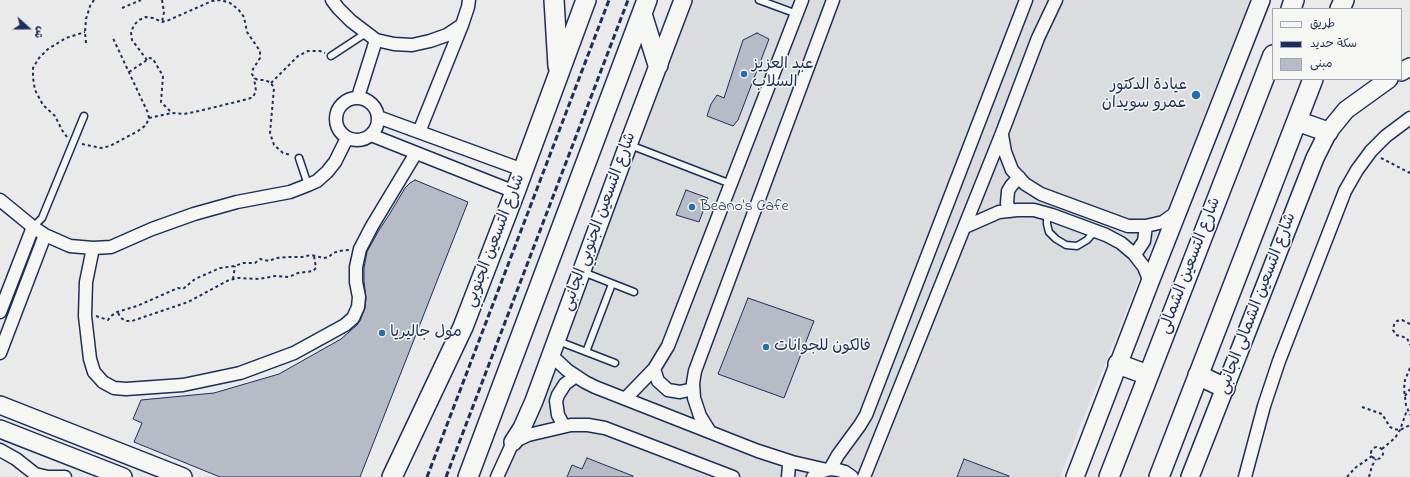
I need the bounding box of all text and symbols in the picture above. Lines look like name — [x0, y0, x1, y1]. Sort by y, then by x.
north arrow — [8, 8, 48, 48]
legend — [1272, 8, 1402, 80]
text: طريق — [1310, 15, 1335, 33]
text: ش — [30, 24, 49, 41]
text: سكة حديد — [1310, 35, 1357, 53]
place label: عبد العزيز السلاب — [752, 55, 813, 93]
text: مبنى — [1310, 55, 1333, 73]
marker: عبد العزيز السلاب — [739, 69, 749, 79]
place label: عيادة الدكتور عمرو سويدان — [1102, 76, 1187, 114]
marker: عيادة الدكتور عمرو سويدان — [1190, 89, 1202, 101]
street label: شارع التسعين الجنوبي الجانبى — [559, 130, 641, 314]
street label: شارع التسعين الجنوبي — [462, 172, 530, 310]
street label: شارع التسعين الشمالى — [1156, 195, 1226, 337]
place label: Beano's Cafe — [700, 197, 789, 217]
marker: Beano's Cafe — [687, 202, 697, 212]
street label: شارع التسعين الشمالى الجانبى — [1215, 211, 1301, 397]
place label: مول جاليريا — [390, 323, 462, 343]
marker: مول جاليريا — [377, 328, 387, 338]
place label: فالكون للجوانات — [774, 337, 871, 357]
marker: فالكون للجوانات — [761, 342, 771, 352]

